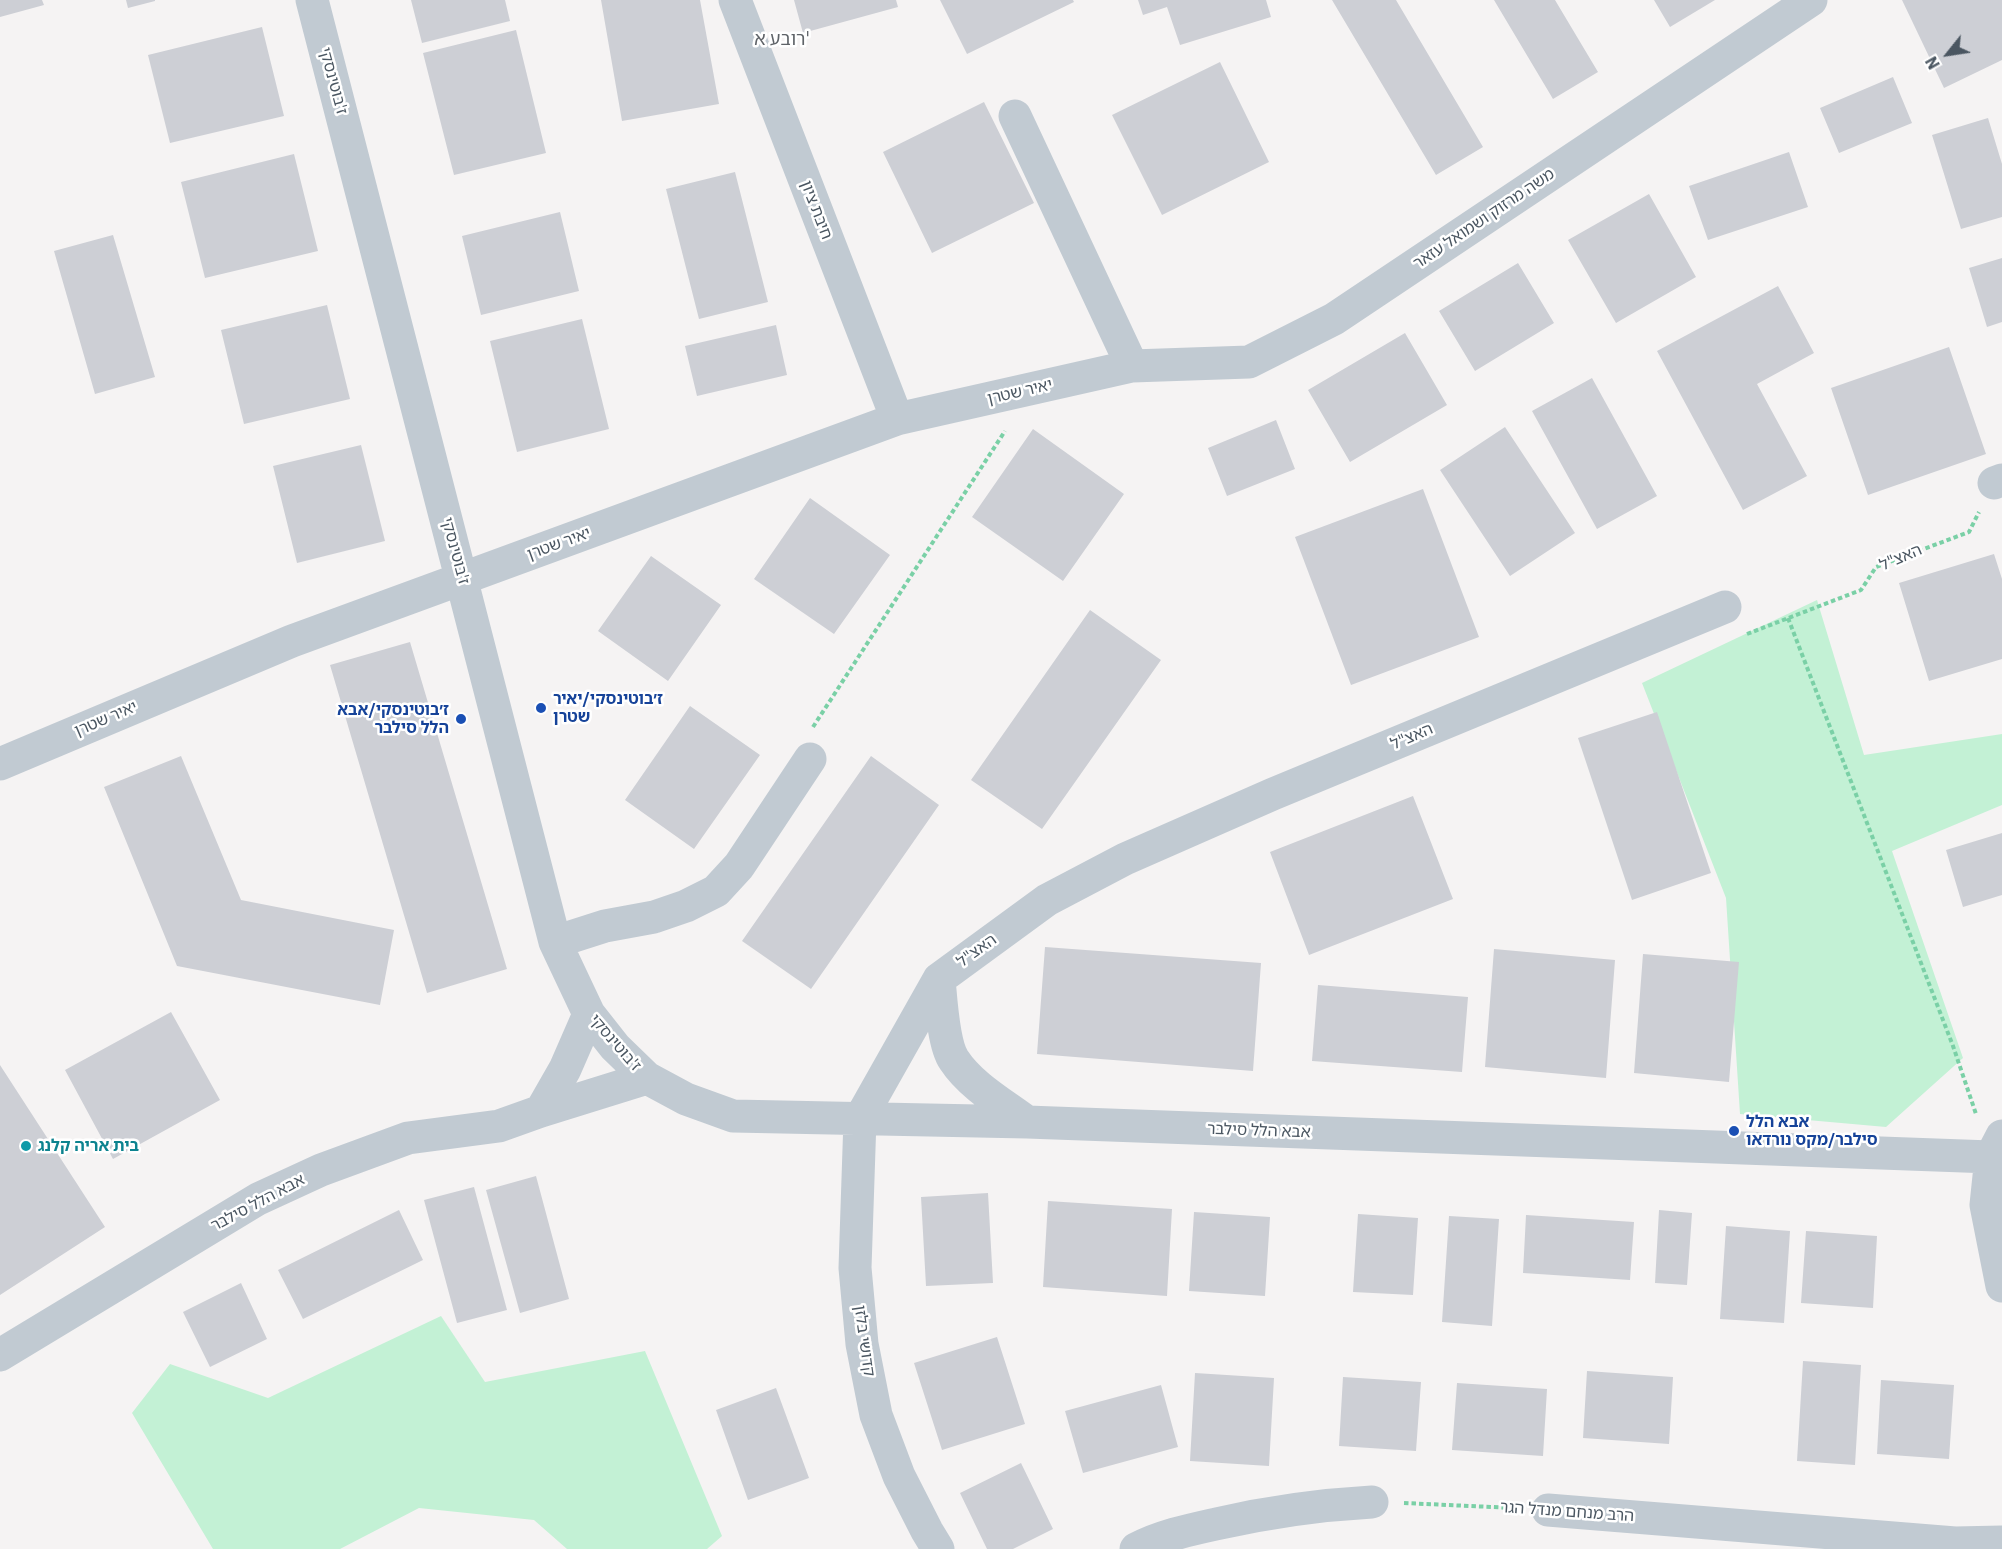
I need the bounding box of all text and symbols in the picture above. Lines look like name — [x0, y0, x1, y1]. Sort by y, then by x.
north arrow — [1918, 24, 1978, 84]
district label: רובע א' — [754, 29, 810, 51]
street label: ז'בוטינסקי — [315, 45, 351, 117]
text: N — [1921, 53, 1944, 73]
street label: משה מרזוק ושמואל עזאר — [1410, 165, 1558, 273]
street label: חיבת ציון — [796, 178, 836, 242]
street label: יאיר שטרן — [986, 375, 1054, 409]
street label: ז'בוטינסקי — [437, 515, 473, 587]
street label: יאיר שטרן — [525, 524, 593, 564]
street label: האצ"ל — [1877, 541, 1925, 575]
place label: ז׳בוטינסקי/יאיר שטרן — [553, 689, 663, 727]
street label: יאיר שטרן — [72, 697, 140, 741]
place label: ז׳בוטינסקי/אבא הלל סילבר — [337, 700, 449, 738]
marker: ז׳בוטינסקי/יאיר שטרן — [534, 701, 548, 715]
marker: ז׳בוטינסקי/אבא הלל סילבר — [454, 712, 468, 726]
street label: האצ"ל — [1388, 720, 1436, 754]
street label: האצ"ל — [954, 930, 1000, 972]
street label: ז'בוטינסקי — [585, 1011, 645, 1075]
place label: אבא הלל סילבר/מקס נורדאו — [1746, 1112, 1878, 1150]
street label: אבא הלל סילבר — [1207, 1120, 1311, 1142]
marker: אבא הלל סילבר/מקס נורדאו — [1727, 1124, 1741, 1138]
place label: בית אריה קלנג — [38, 1136, 139, 1156]
marker: בית אריה קלנג — [19, 1139, 33, 1153]
street label: אבא הלל סילבר — [208, 1170, 308, 1236]
street label: קדושי בלזן — [850, 1304, 878, 1378]
street label: הרב מנחם מנדל הגר — [1499, 1498, 1635, 1526]

